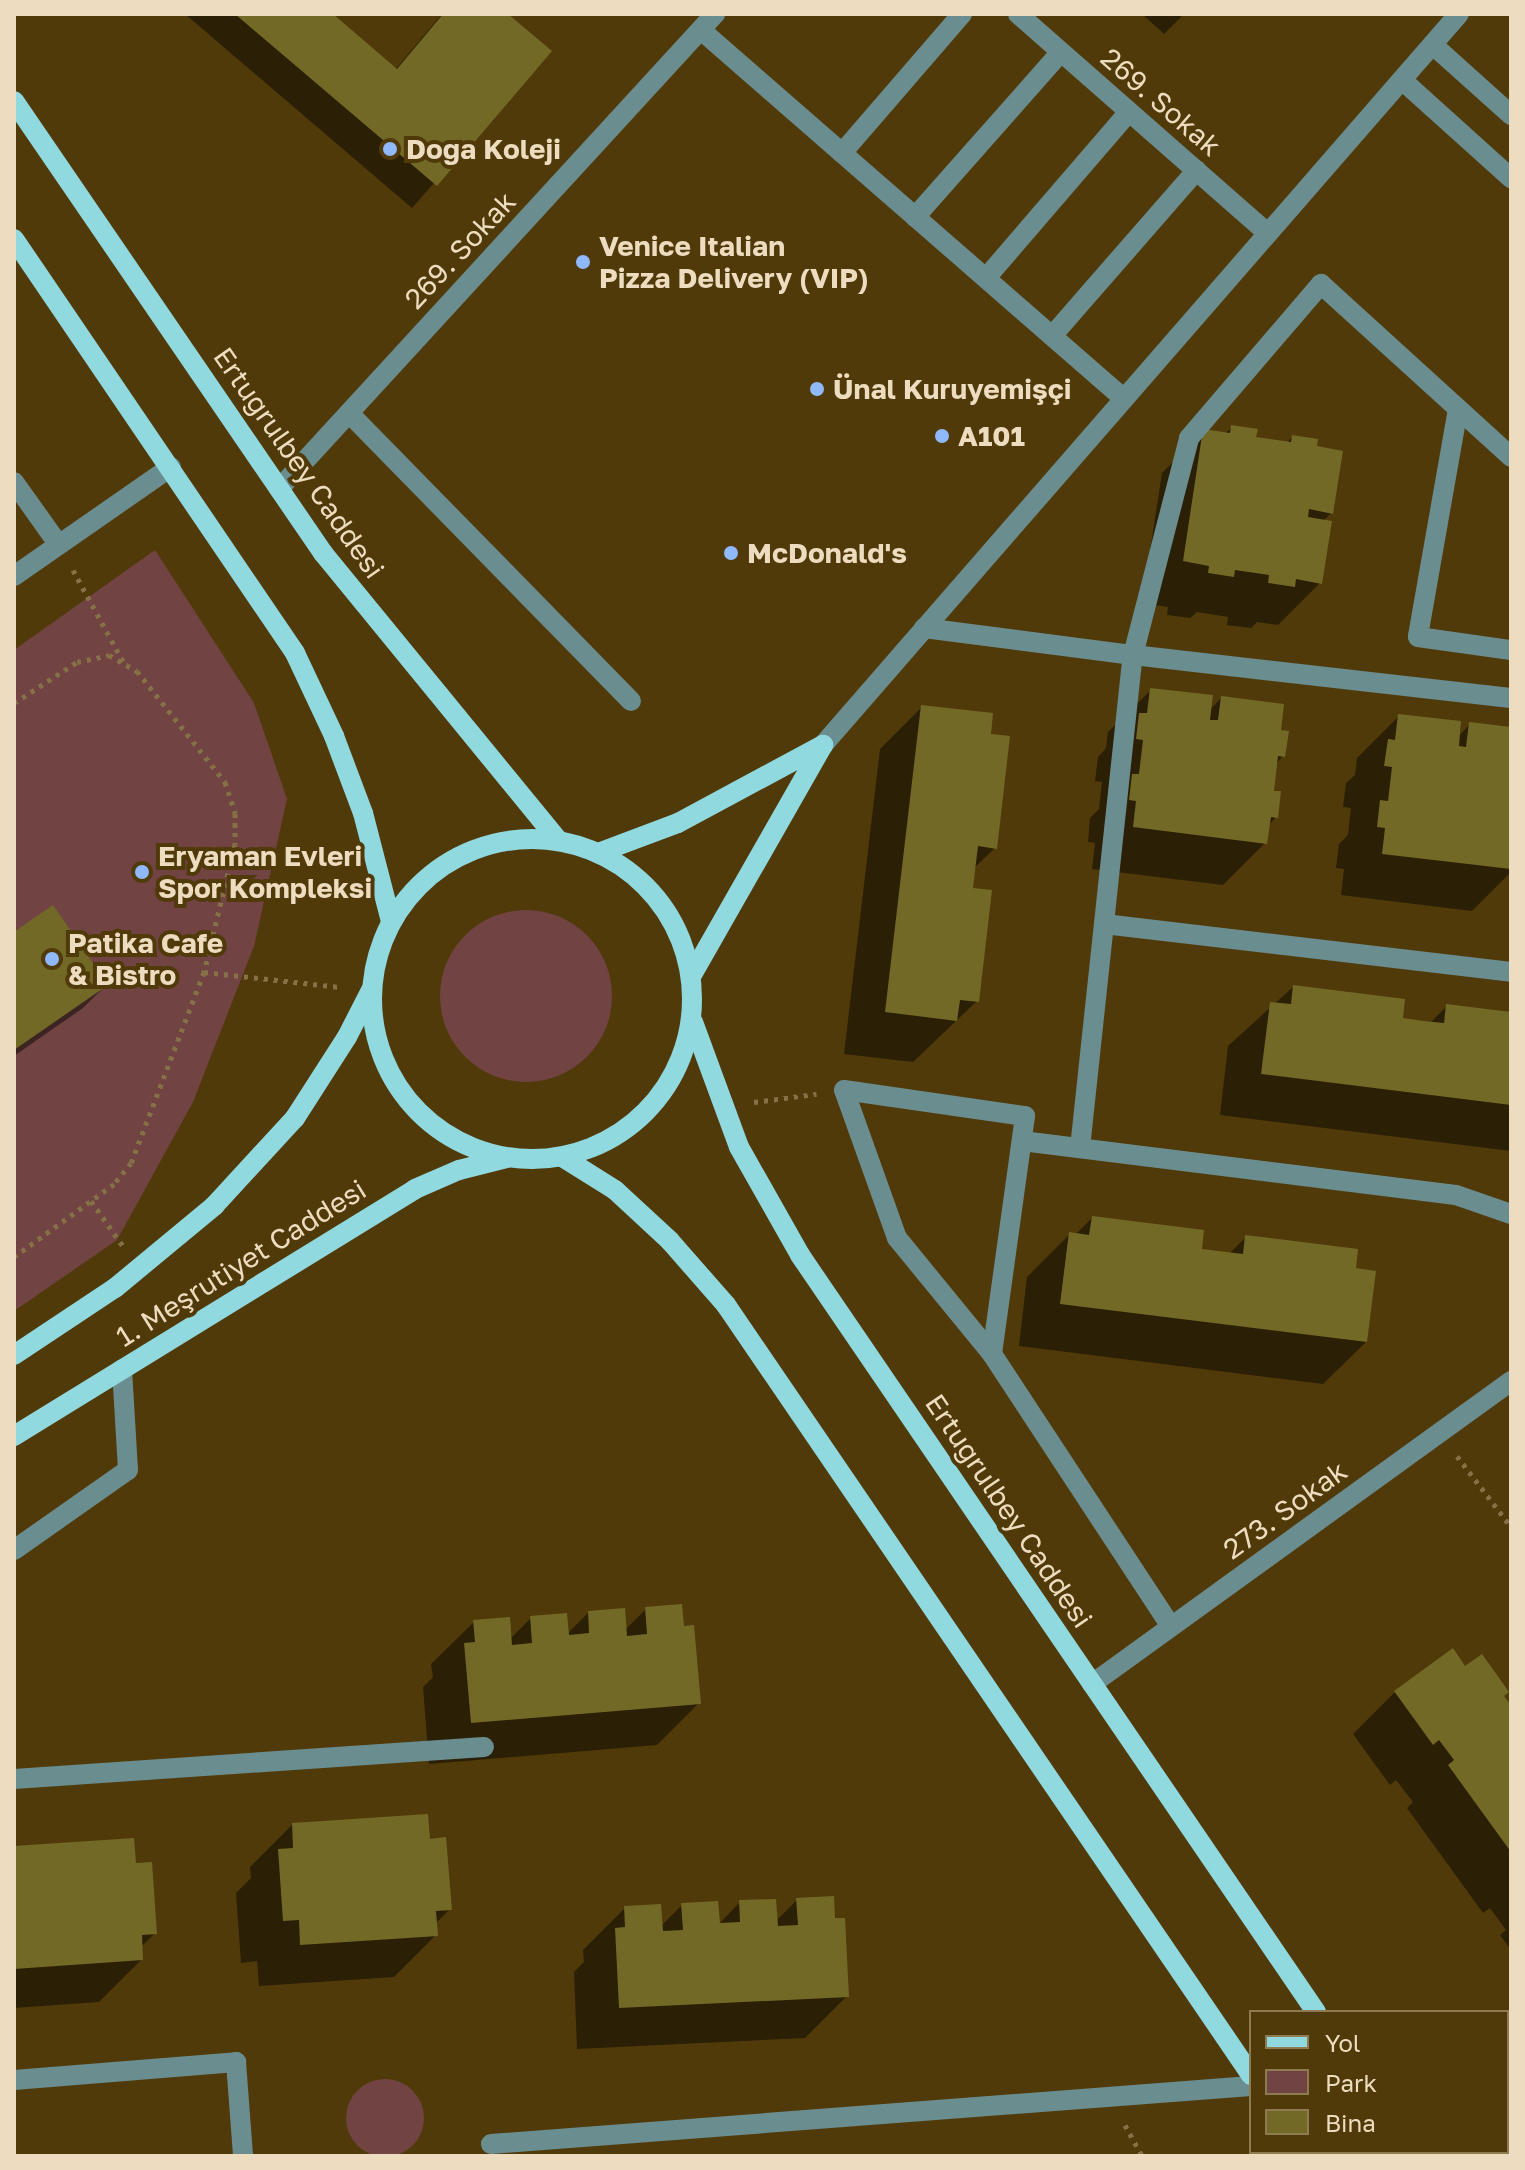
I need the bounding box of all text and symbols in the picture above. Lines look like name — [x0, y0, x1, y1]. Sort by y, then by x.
street label: 269. Sokak — [1094, 41, 1228, 163]
place label: Doğa Koleji — [406, 132, 561, 166]
marker: Doğa Koleji — [381, 140, 399, 158]
street label: 269. Sokak — [397, 185, 523, 315]
place label: Venice Italian Pizza Delivery (VIP) — [599, 229, 869, 295]
marker: Venice Italian Pizza Delivery (VIP) — [574, 253, 592, 271]
street label: Ertuğrulbey Caddesi — [207, 341, 391, 585]
place label: Ünal Kuruyemişçi — [833, 372, 1071, 406]
marker: Ünal Kuruyemişçi — [808, 380, 826, 398]
place label: A101 — [958, 419, 1025, 453]
marker: A101 — [933, 427, 951, 445]
place label: McDonald's — [747, 536, 907, 570]
marker: McDonald's — [722, 544, 740, 562]
place label: Eryaman Evleri Spor Kompleksi — [158, 839, 372, 905]
marker: Eryaman Evleri Spor Kompleksi — [133, 863, 151, 881]
place label: Patika Cafe & Bistro — [68, 926, 223, 992]
marker: Patika Cafe & Bistro — [43, 950, 61, 968]
street label: 1. Meşrutiyet Caddesi — [110, 1172, 372, 1354]
street label: Ertuğrulbey Caddesi — [918, 1388, 1100, 1634]
street label: 273. Sokak — [1217, 1454, 1353, 1566]
legend — [1249, 2010, 1509, 2154]
text: Yol — [1325, 2028, 1361, 2057]
text: Park — [1325, 2068, 1377, 2097]
text: Bina — [1325, 2108, 1376, 2137]

